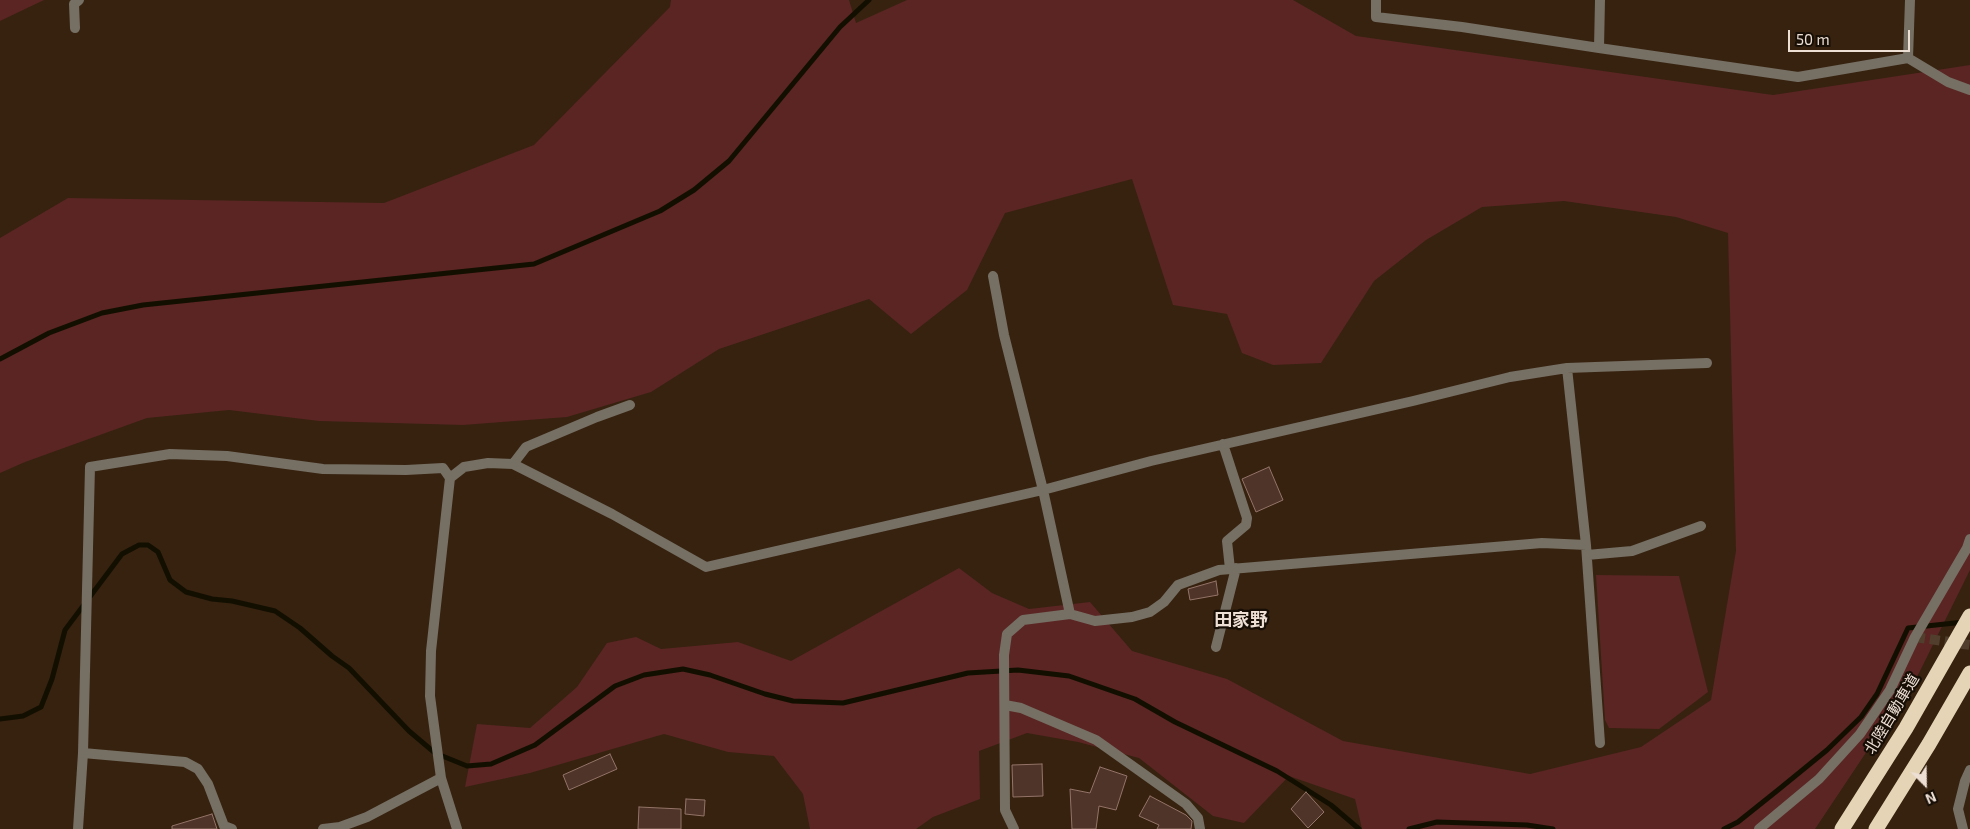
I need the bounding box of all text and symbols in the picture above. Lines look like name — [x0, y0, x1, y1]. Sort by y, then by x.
scale bar — [1790, 20, 1912, 52]
text: 50 m — [1796, 30, 1830, 48]
district label: 田家野 — [1214, 609, 1268, 631]
street label: 北陸自動車道 — [1861, 671, 1923, 757]
north arrow — [1900, 759, 1950, 809]
text: N — [1923, 788, 1939, 808]

